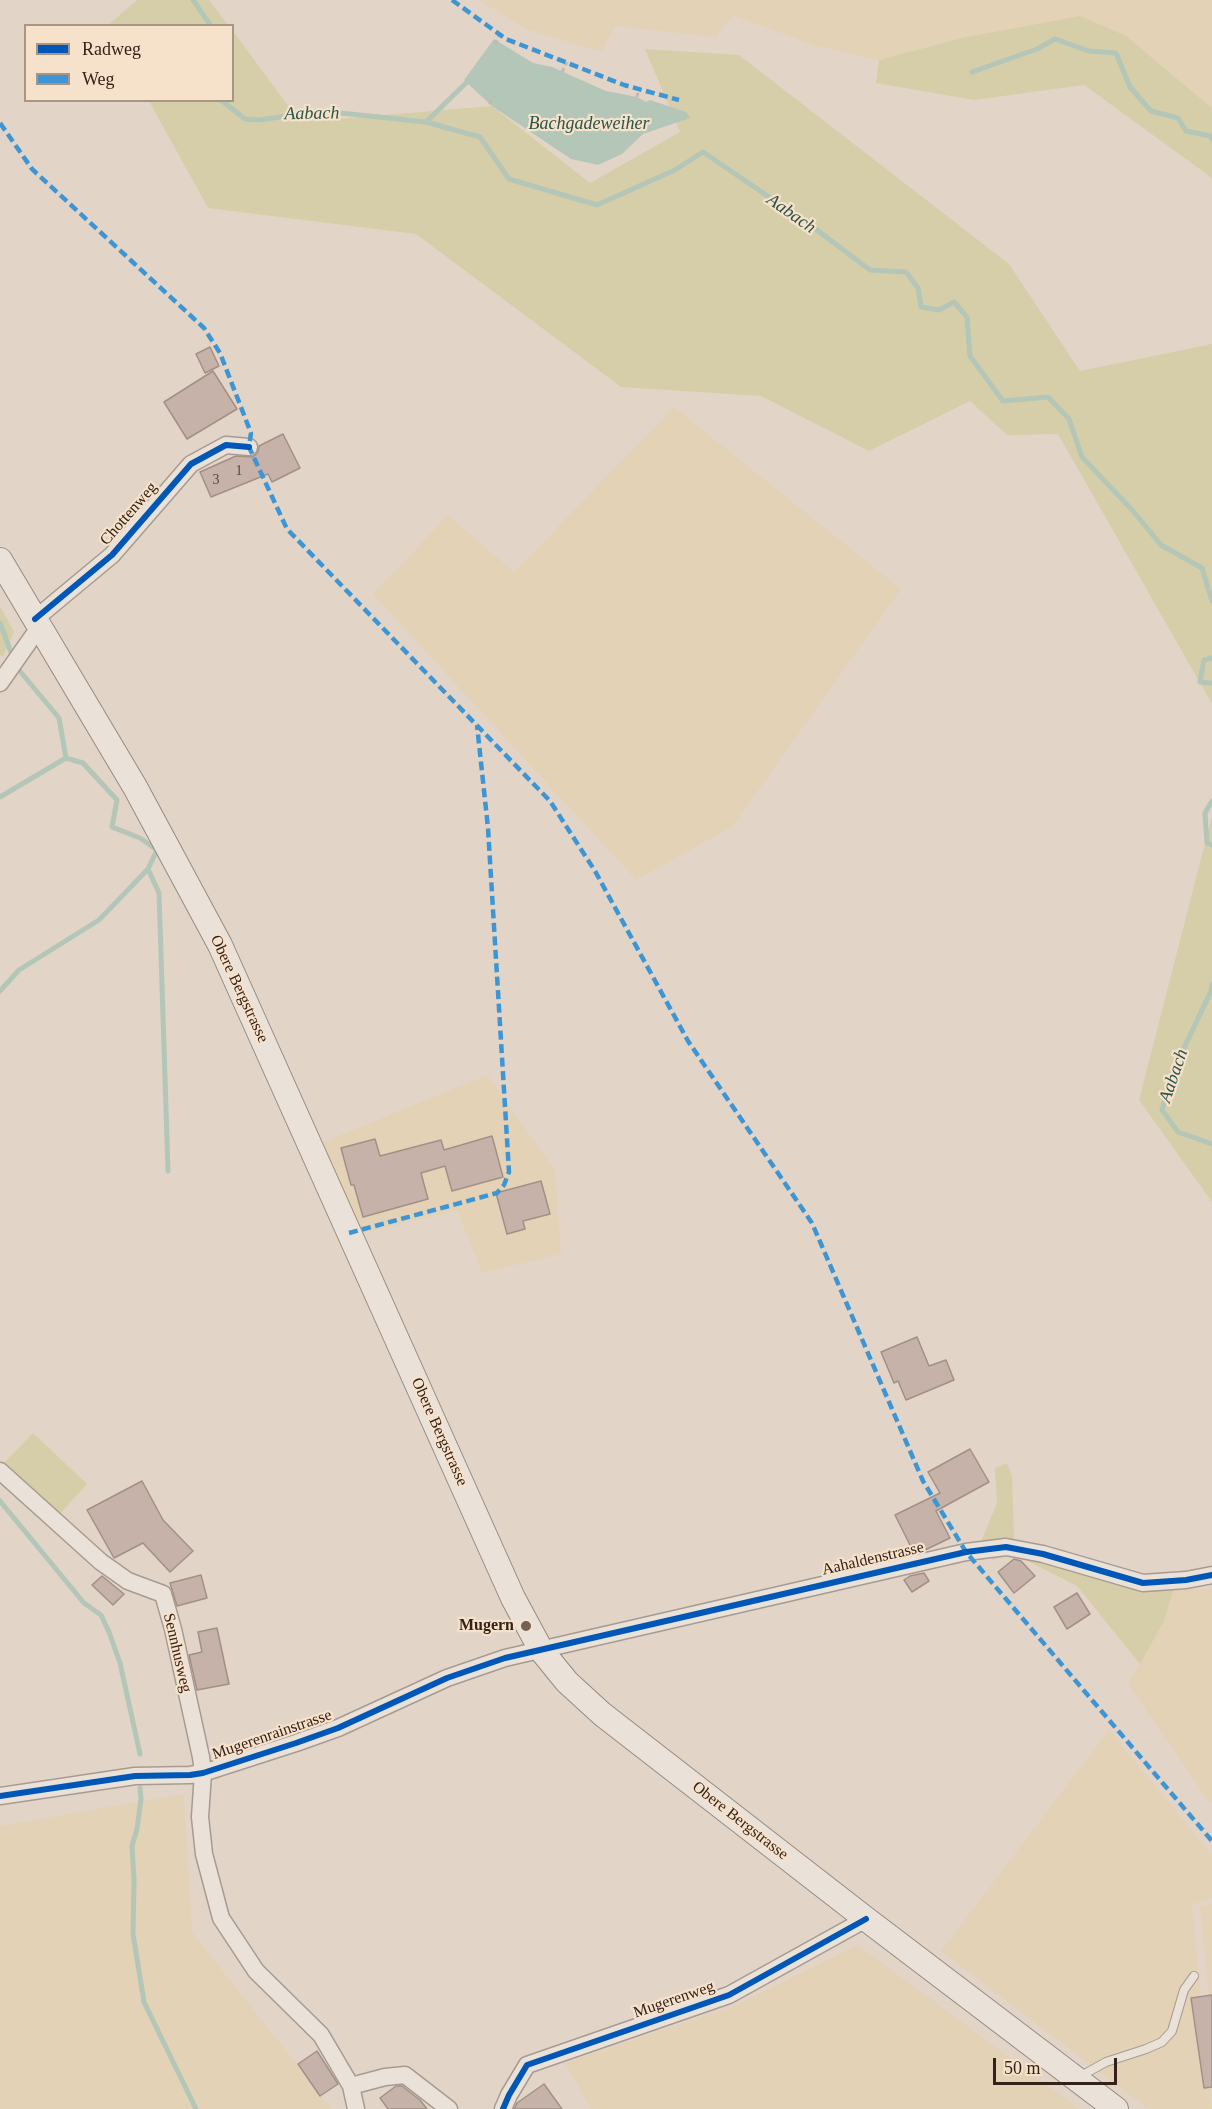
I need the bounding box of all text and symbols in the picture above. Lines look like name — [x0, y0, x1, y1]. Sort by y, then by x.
legend — [24, 24, 234, 102]
text: Radweg — [82, 39, 141, 59]
text: Weg — [82, 69, 115, 89]
water label: Aabach — [284, 103, 340, 125]
water label: Bachgadeweiher — [529, 113, 649, 135]
water label: Aabach — [762, 189, 820, 239]
house number: 1 — [236, 463, 243, 479]
house number: 3 — [212, 472, 220, 488]
street label: Chottenweg — [96, 479, 162, 549]
street label: Obere Bergstrasse — [206, 932, 272, 1046]
water label: Aabach — [1155, 1046, 1193, 1106]
street label: Obere Bergstrasse — [407, 1375, 471, 1489]
street label: Aahaldenstrasse — [820, 1538, 926, 1580]
street label: Sennhusweg — [159, 1611, 195, 1695]
place label: Mugern — [459, 1616, 514, 1636]
marker: Mugern — [519, 1619, 533, 1633]
street label: Mugerenrainstrasse — [210, 1706, 334, 1764]
street label: Obere Bergstrasse — [688, 1778, 792, 1864]
street label: Mugerenweg — [631, 1977, 717, 2023]
scale bar — [996, 2046, 1120, 2084]
text: 50 m — [1004, 2058, 1041, 2078]

